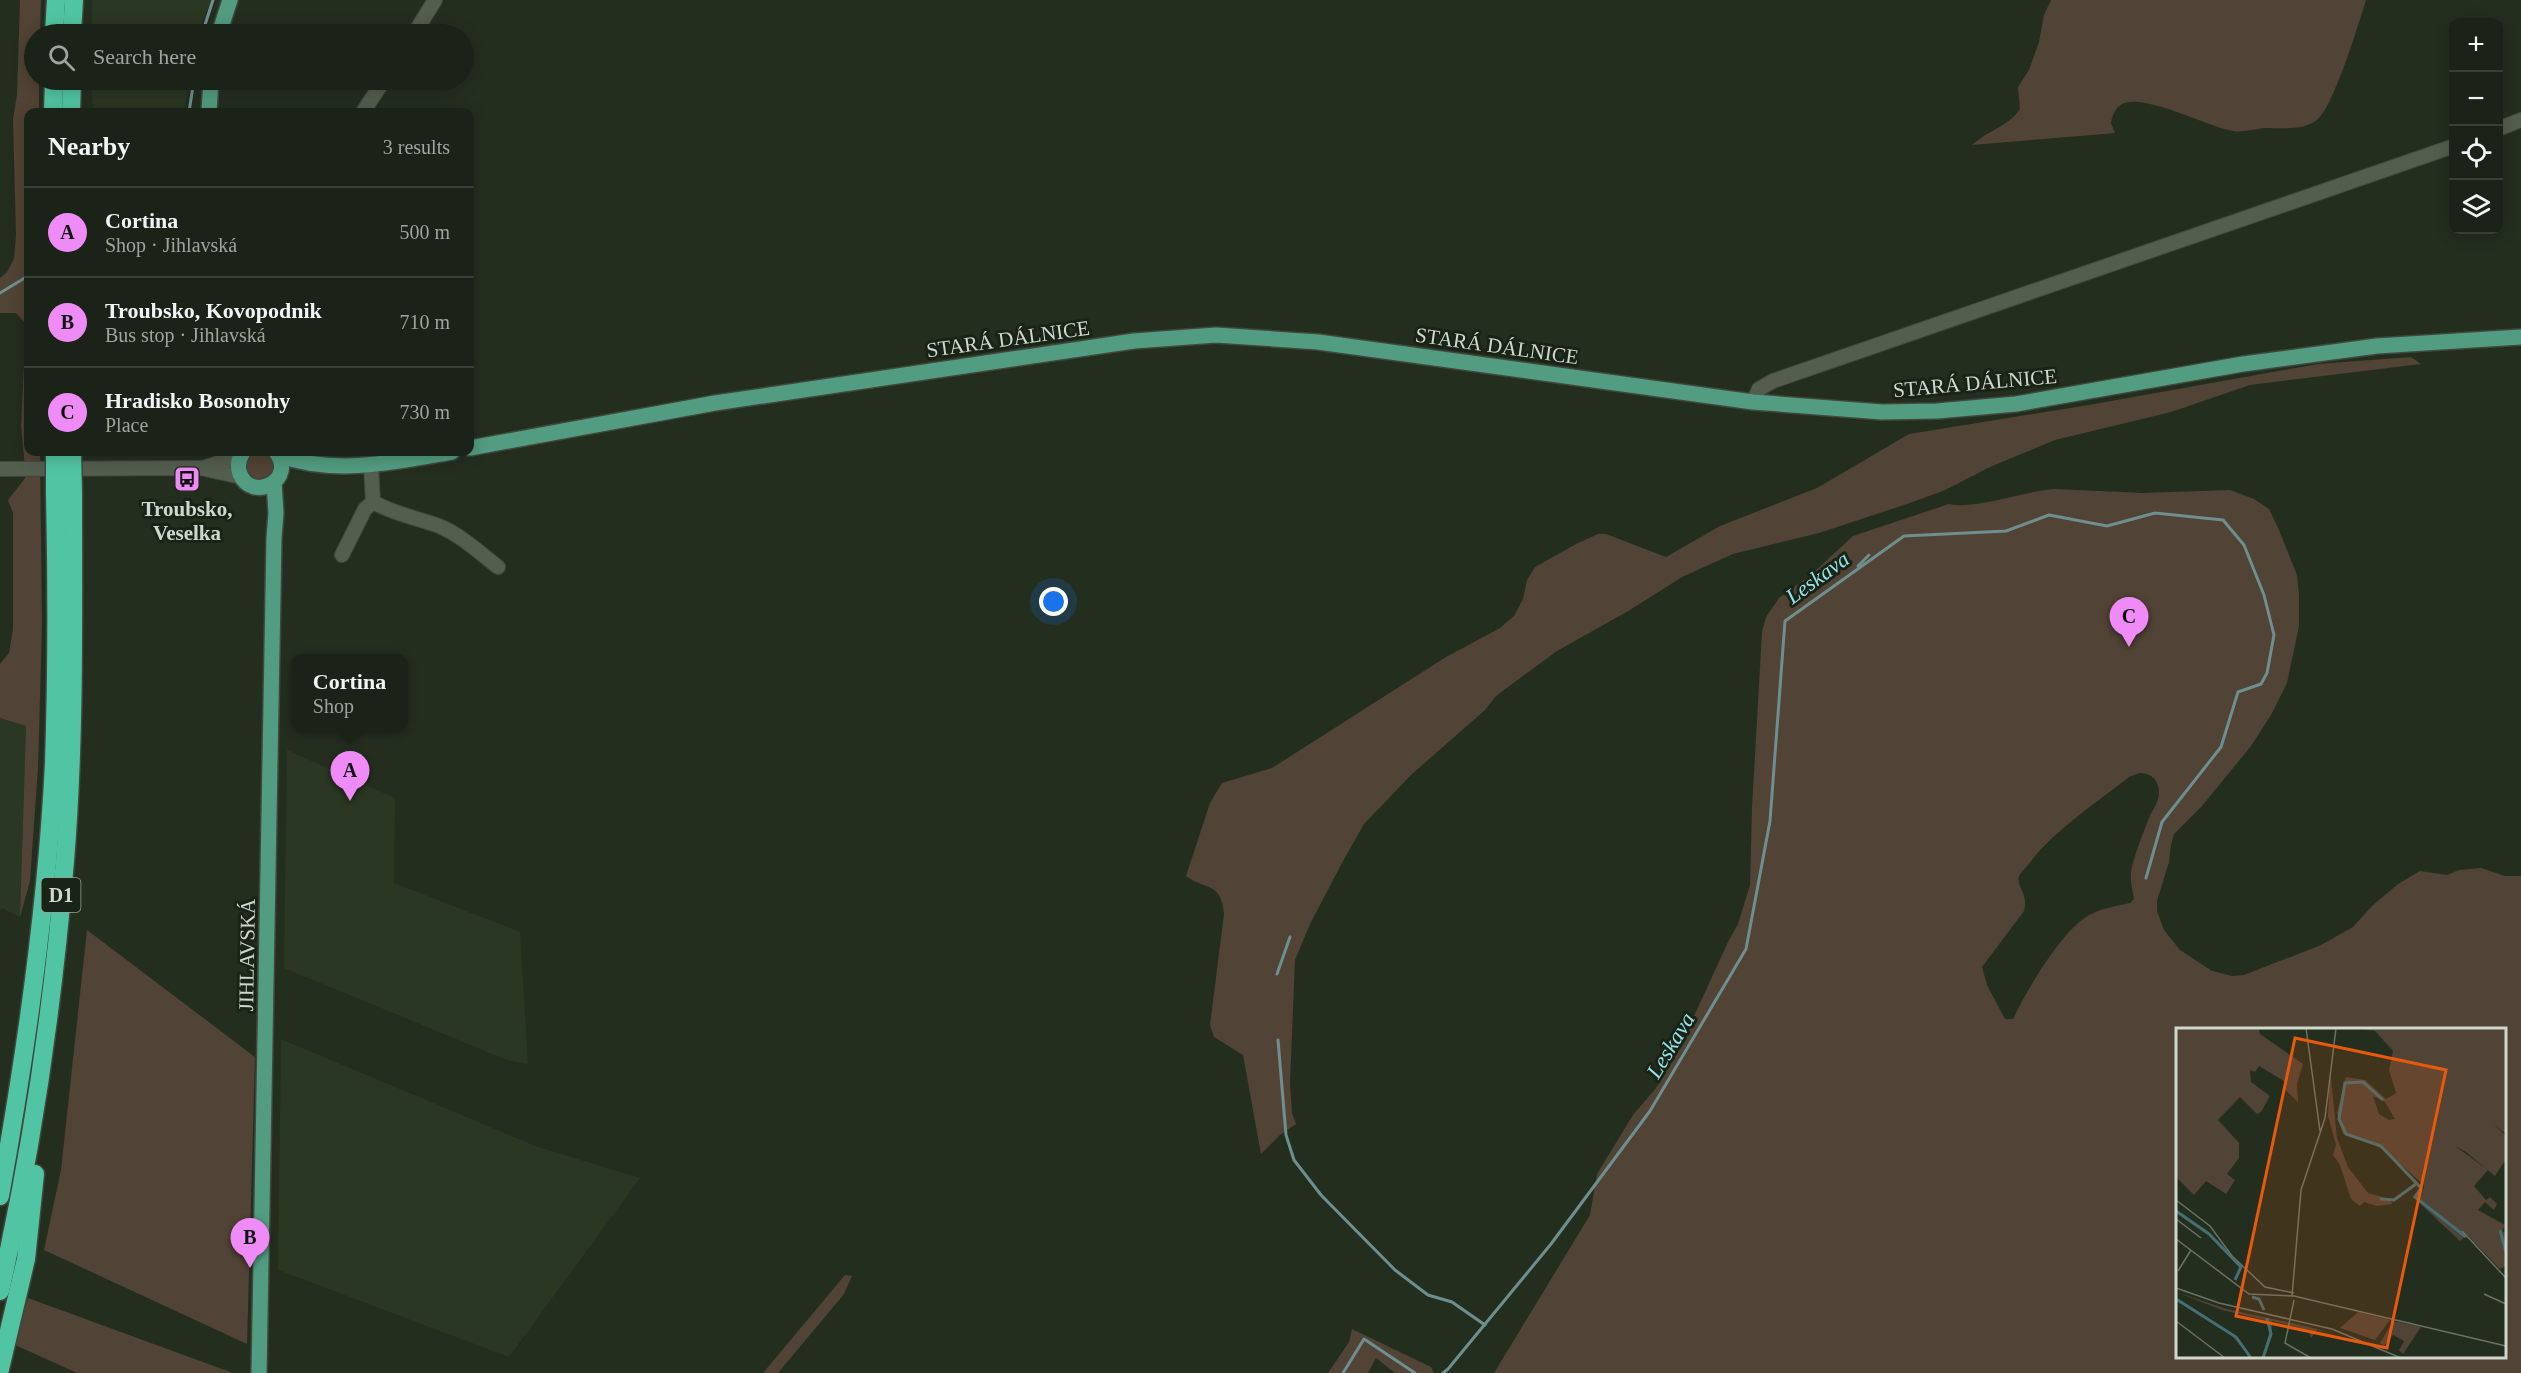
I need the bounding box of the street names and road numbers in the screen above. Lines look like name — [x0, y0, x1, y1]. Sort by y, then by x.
street label: STARÁ DÁLNICE — [925, 316, 1091, 362]
street label: STARÁ DÁLNICE — [1414, 323, 1580, 369]
street label: STARÁ DÁLNICE — [1892, 364, 2058, 402]
road number: D1 — [42, 878, 80, 912]
street label: JIHLAVSKÁ — [234, 898, 260, 1012]

